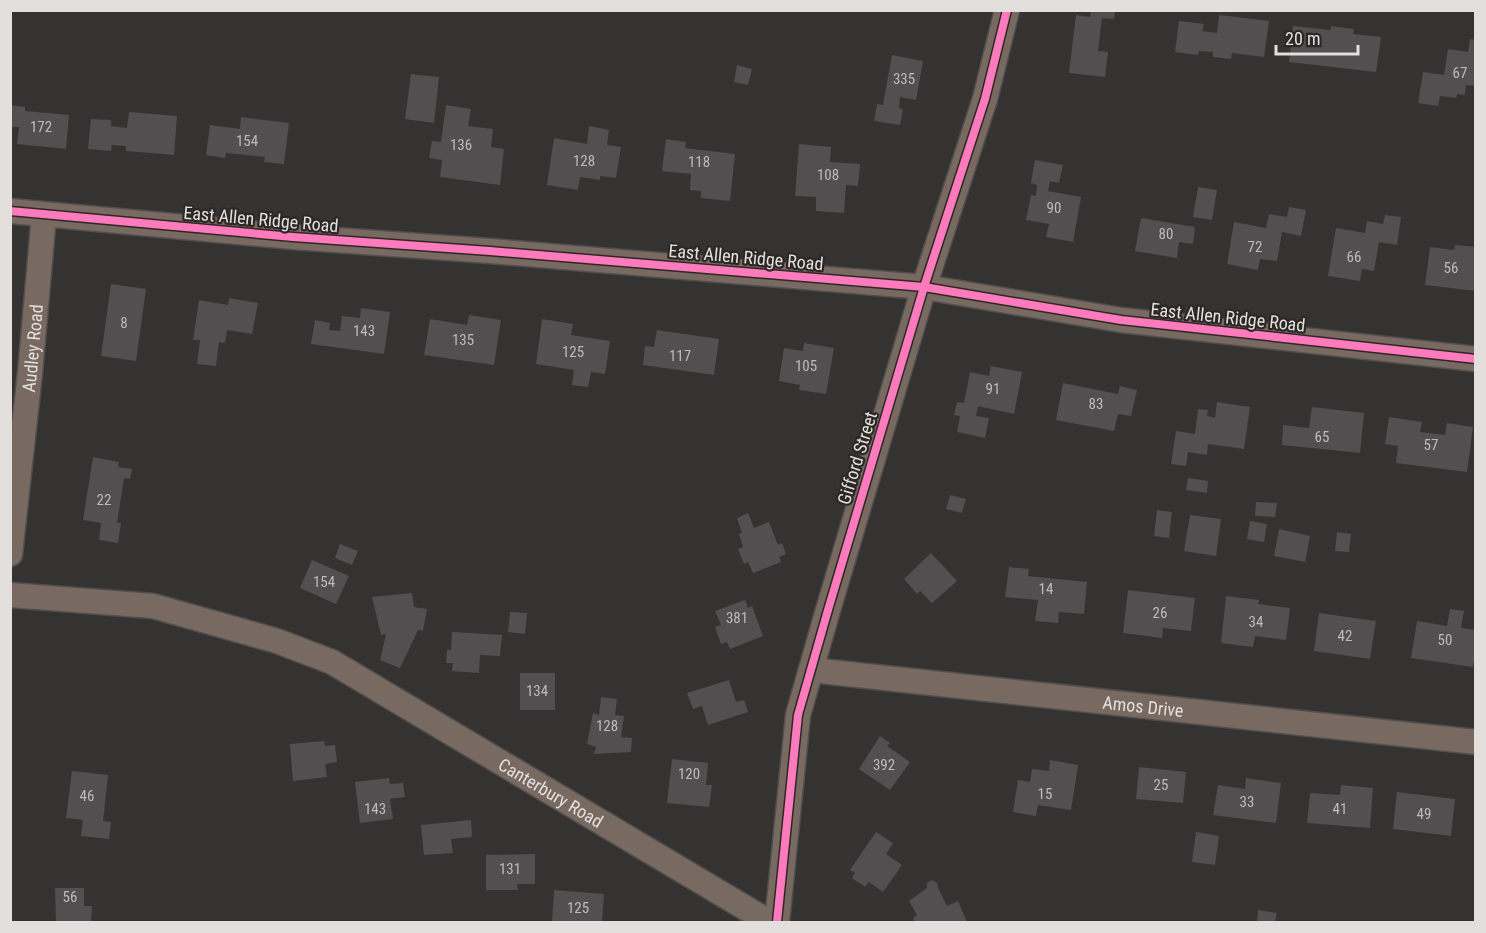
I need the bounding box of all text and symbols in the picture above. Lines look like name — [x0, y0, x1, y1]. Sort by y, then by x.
scale bar — [1276, 18, 1358, 56]
text: 20 m — [1285, 28, 1320, 49]
house number: 67 — [1453, 64, 1467, 82]
house number: 335 — [893, 70, 915, 88]
house number: 172 — [30, 118, 52, 136]
house number: 154 — [236, 132, 258, 150]
house number: 136 — [450, 136, 472, 154]
house number: 128 — [573, 152, 595, 170]
house number: 118 — [688, 153, 710, 171]
house number: 108 — [817, 166, 839, 184]
house number: 90 — [1047, 199, 1061, 217]
street label: East Allen Ridge Road — [183, 202, 339, 236]
house number: 80 — [1159, 225, 1173, 243]
house number: 72 — [1248, 238, 1262, 256]
street label: East Allen Ridge Road — [668, 240, 824, 274]
house number: 66 — [1347, 248, 1361, 266]
house number: 56 — [1444, 259, 1458, 277]
street label: East Allen Ridge Road — [1150, 298, 1306, 336]
street label: Audley Road — [17, 303, 47, 393]
house number: 8 — [120, 314, 128, 332]
house number: 143 — [353, 322, 375, 340]
house number: 135 — [452, 331, 474, 349]
house number: 125 — [562, 343, 584, 361]
house number: 117 — [669, 347, 691, 365]
house number: 105 — [795, 357, 817, 375]
house number: 91 — [986, 380, 1000, 398]
house number: 83 — [1089, 395, 1103, 413]
street label: Gifford Street — [833, 409, 881, 507]
house number: 65 — [1315, 428, 1329, 446]
house number: 57 — [1424, 436, 1438, 454]
house number: 22 — [97, 491, 111, 509]
house number: 154 — [313, 573, 335, 591]
house number: 14 — [1039, 580, 1053, 598]
house number: 26 — [1153, 604, 1167, 622]
house number: 381 — [726, 609, 748, 627]
house number: 34 — [1249, 613, 1263, 631]
house number: 42 — [1338, 627, 1352, 645]
house number: 50 — [1438, 631, 1452, 649]
house number: 134 — [526, 682, 548, 700]
street label: Amos Drive — [1102, 691, 1185, 721]
house number: 128 — [596, 717, 618, 735]
street label: Canterbury Road — [495, 753, 607, 831]
house number: 392 — [873, 756, 895, 774]
house number: 120 — [678, 765, 700, 783]
house number: 25 — [1154, 776, 1168, 794]
house number: 15 — [1038, 785, 1052, 803]
house number: 46 — [80, 787, 94, 805]
house number: 33 — [1240, 793, 1254, 811]
house number: 143 — [364, 800, 386, 818]
house number: 41 — [1333, 800, 1347, 818]
house number: 49 — [1417, 805, 1431, 823]
house number: 131 — [499, 860, 521, 878]
house number: 56 — [63, 888, 77, 906]
house number: 125 — [567, 899, 589, 917]

